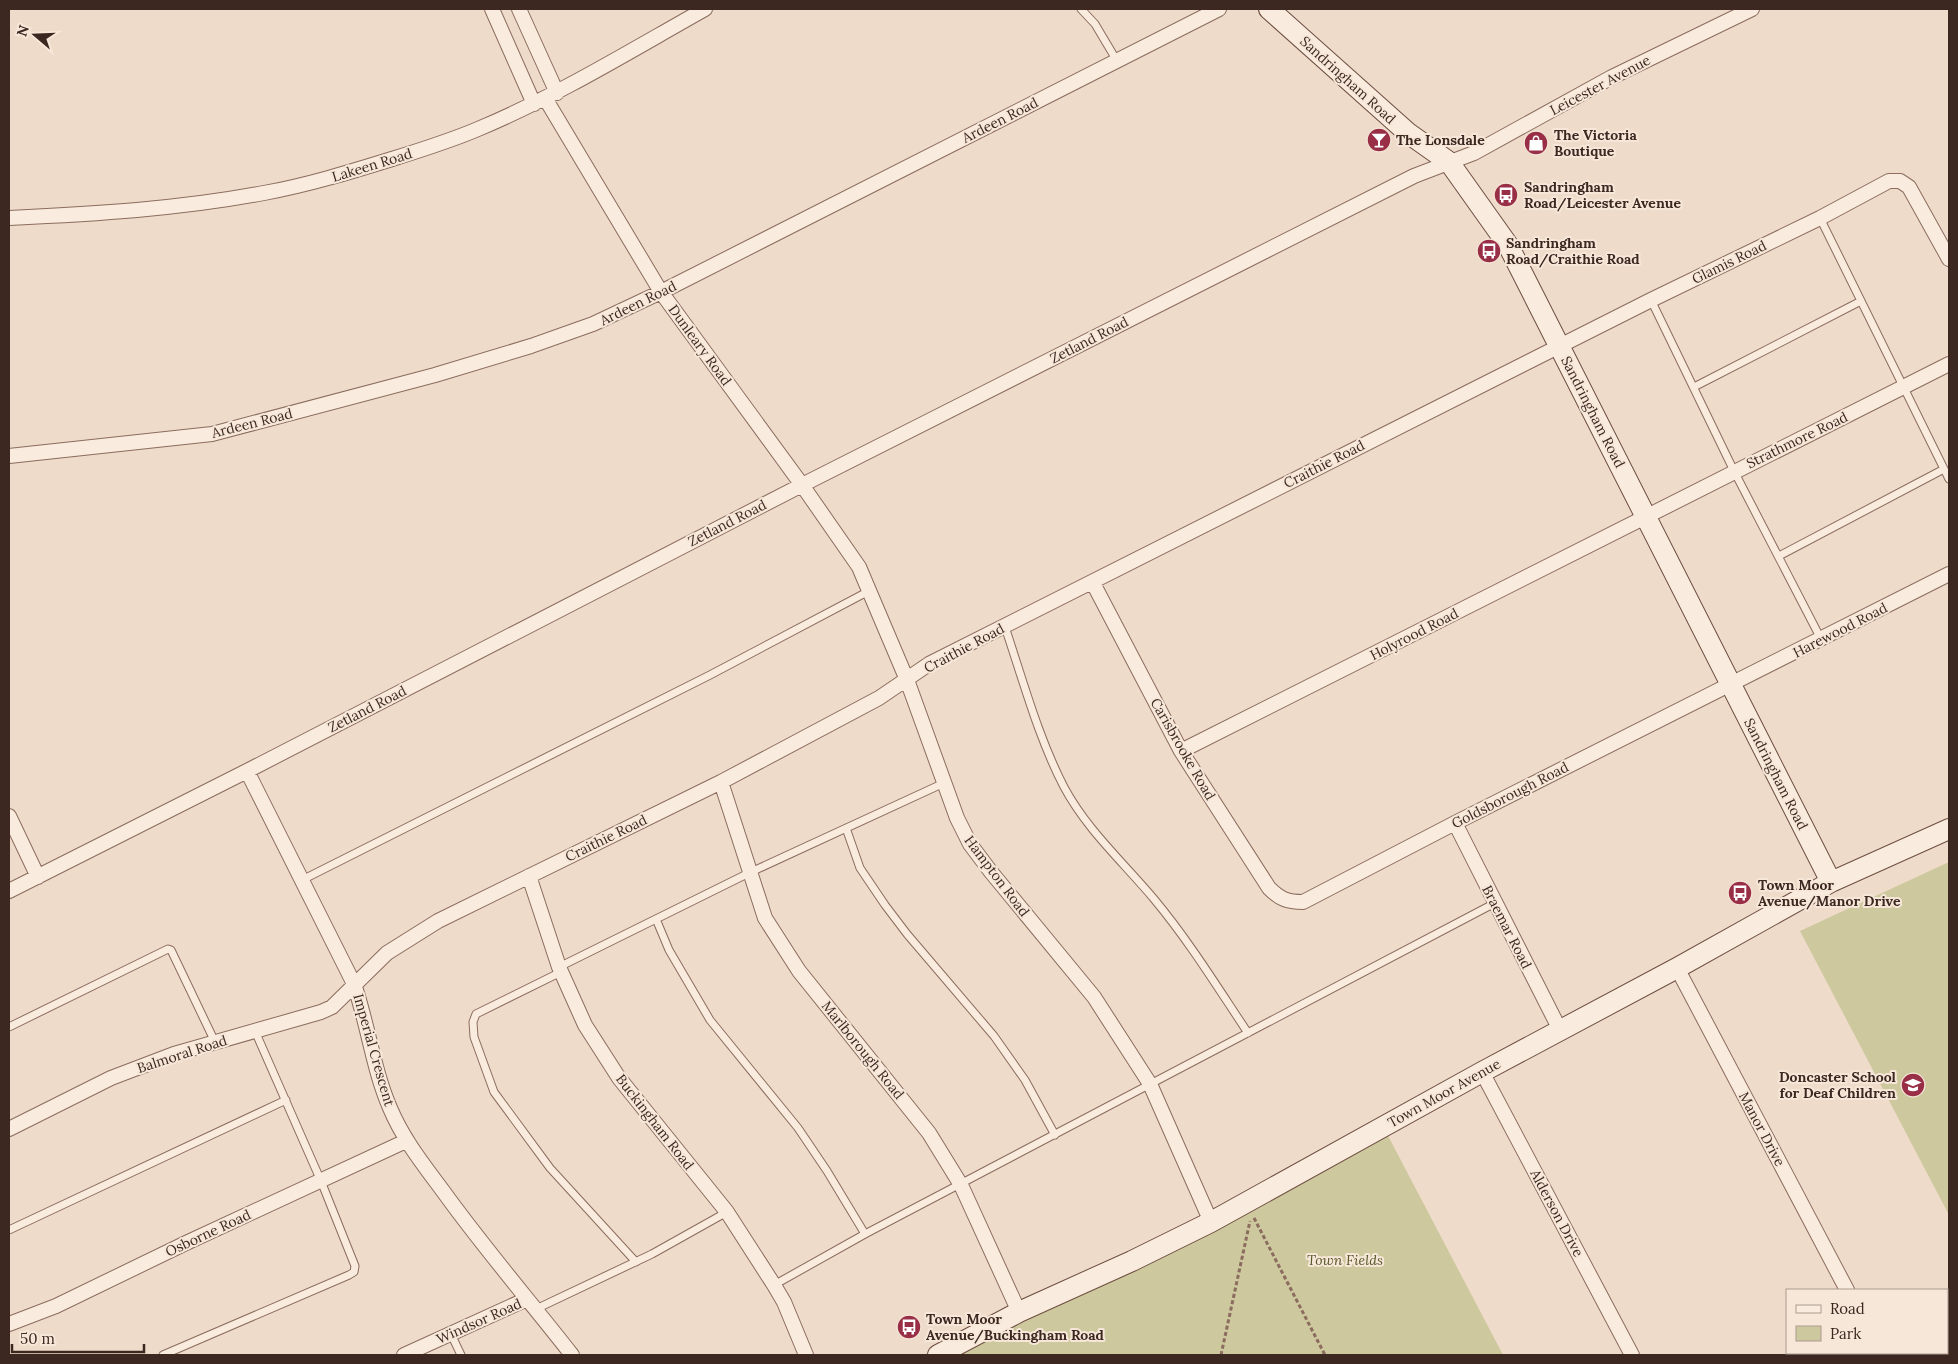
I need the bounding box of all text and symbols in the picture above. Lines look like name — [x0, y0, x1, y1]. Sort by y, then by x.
north arrow — [10, 10, 60, 60]
text: N — [12, 23, 33, 39]
street label: Sandringham Road — [1296, 32, 1400, 128]
street label: Leicester Avenue — [1547, 51, 1654, 119]
street label: Ardeen Road — [958, 93, 1041, 147]
place label: The Victoria Boutique — [1554, 126, 1637, 160]
bar icon: The Lonsdale — [1366, 127, 1392, 153]
shop icon: The Victoria Boutique — [1523, 130, 1549, 156]
place label: The Lonsdale — [1396, 131, 1485, 149]
street label: Lakeen Road — [330, 144, 414, 186]
place label: Sandringham Road/Leicester Avenue — [1524, 178, 1681, 212]
bus stop icon: Sandringham Road/Leicester Avenue — [1493, 182, 1519, 208]
place label: Sandringham Road/Craithie Road — [1506, 234, 1640, 268]
street label: Glamis Road — [1689, 236, 1769, 288]
bus stop icon: Sandringham Road/Craithie Road — [1476, 238, 1502, 264]
street label: Ardeen Road — [596, 277, 679, 330]
street label: Dunleary Road — [665, 301, 735, 389]
street label: Zetland Road — [1047, 313, 1131, 367]
street label: Sandringham Road — [1557, 353, 1629, 471]
street label: Ardeen Road — [209, 404, 294, 442]
street label: Strathmore Road — [1743, 408, 1851, 472]
street label: Craithie Road — [1280, 436, 1368, 492]
street label: Zetland Road — [685, 496, 769, 550]
street label: Harewood Road — [1790, 598, 1890, 662]
street label: Holyrood Road — [1367, 604, 1461, 664]
street label: Craithie Road — [921, 619, 1007, 677]
street label: Zetland Road — [325, 682, 409, 736]
street label: Carisbrooke Road — [1146, 695, 1220, 803]
street label: Sandringham Road — [1740, 715, 1812, 833]
street label: Goldsborough Road — [1448, 758, 1572, 832]
street label: Craithie Road — [562, 810, 650, 866]
street label: Hampton Road — [961, 832, 1033, 920]
place label: Town Moor Avenue/Manor Drive — [1758, 876, 1901, 910]
bus stop icon: Town Moor Avenue/Manor Drive — [1727, 880, 1753, 906]
street label: Braemar Road — [1478, 882, 1536, 972]
street label: Imperial Crescent — [349, 992, 399, 1109]
street label: Marlborough Road — [818, 997, 908, 1103]
street label: Balmoral Road — [135, 1031, 229, 1077]
street label: Town Moor Avenue — [1384, 1054, 1504, 1131]
place label: Doncaster School for Deaf Children — [1779, 1068, 1897, 1102]
street label: Buckingham Road — [612, 1070, 698, 1174]
school or university icon: Doncaster School for Deaf Children — [1900, 1072, 1926, 1098]
street label: Manor Drive — [1735, 1089, 1789, 1170]
street label: Alderson Drive — [1526, 1165, 1588, 1260]
street label: Osborne Road — [162, 1205, 254, 1261]
park label: Town Fields — [1307, 1251, 1383, 1269]
legend — [1786, 1289, 1948, 1354]
street label: Windsor Road — [434, 1294, 524, 1348]
text: Road — [1830, 1299, 1865, 1318]
place label: Town Moor Avenue/Buckingham Road — [926, 1310, 1104, 1344]
bus stop icon: Town Moor Avenue/Buckingham Road — [896, 1314, 922, 1340]
scale bar — [12, 1322, 145, 1354]
text: Park — [1830, 1324, 1861, 1343]
text: 50 m — [20, 1329, 55, 1348]

